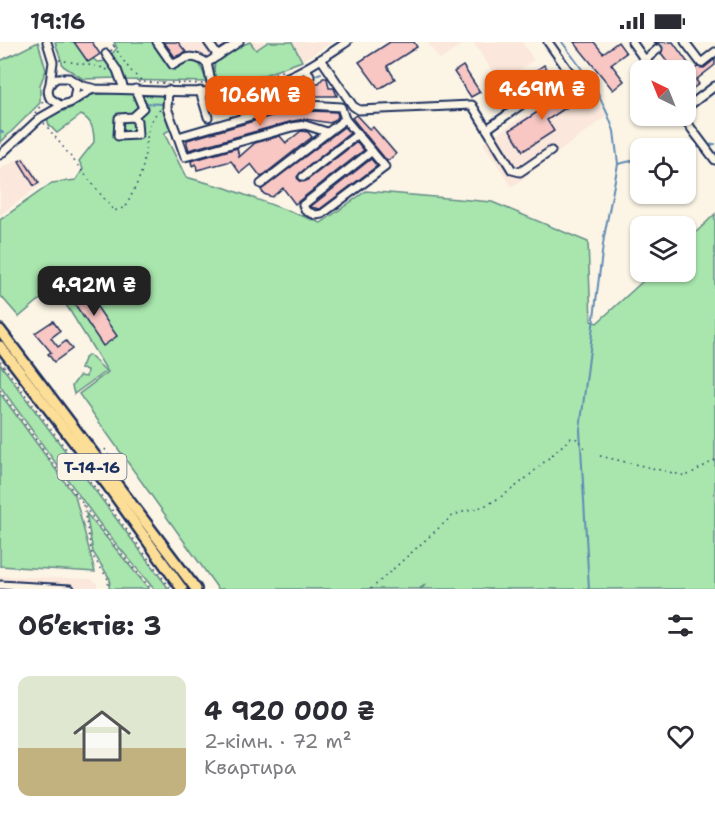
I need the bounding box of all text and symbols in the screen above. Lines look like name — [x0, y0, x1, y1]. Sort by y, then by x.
text: 19:16 — [30, 7, 85, 36]
north arrow — [630, 60, 696, 126]
map controls — [630, 60, 696, 282]
pin: 4.69M ₴ — [487, 70, 597, 121]
pin: 10.6M ₴ — [205, 76, 315, 127]
text: 4.69M ₴ — [499, 76, 585, 102]
text: 10.6M ₴ — [219, 82, 301, 108]
button: locate — [630, 138, 696, 204]
button: layers — [630, 216, 696, 282]
pin: 4.92M ₴ — [39, 266, 149, 317]
text: 4.92M ₴ — [52, 272, 136, 298]
road number: Т-14-16 — [58, 454, 127, 480]
text: Об’єктів: 3 — [18, 608, 161, 643]
icon: filters — [664, 609, 697, 642]
text: 4 920 000 ₴ — [204, 693, 375, 728]
icon: home — [66, 700, 138, 772]
icon: heart — [664, 720, 697, 753]
text: 2-кімн. · 72 m² — [204, 728, 352, 754]
text: Квартира — [204, 754, 296, 780]

